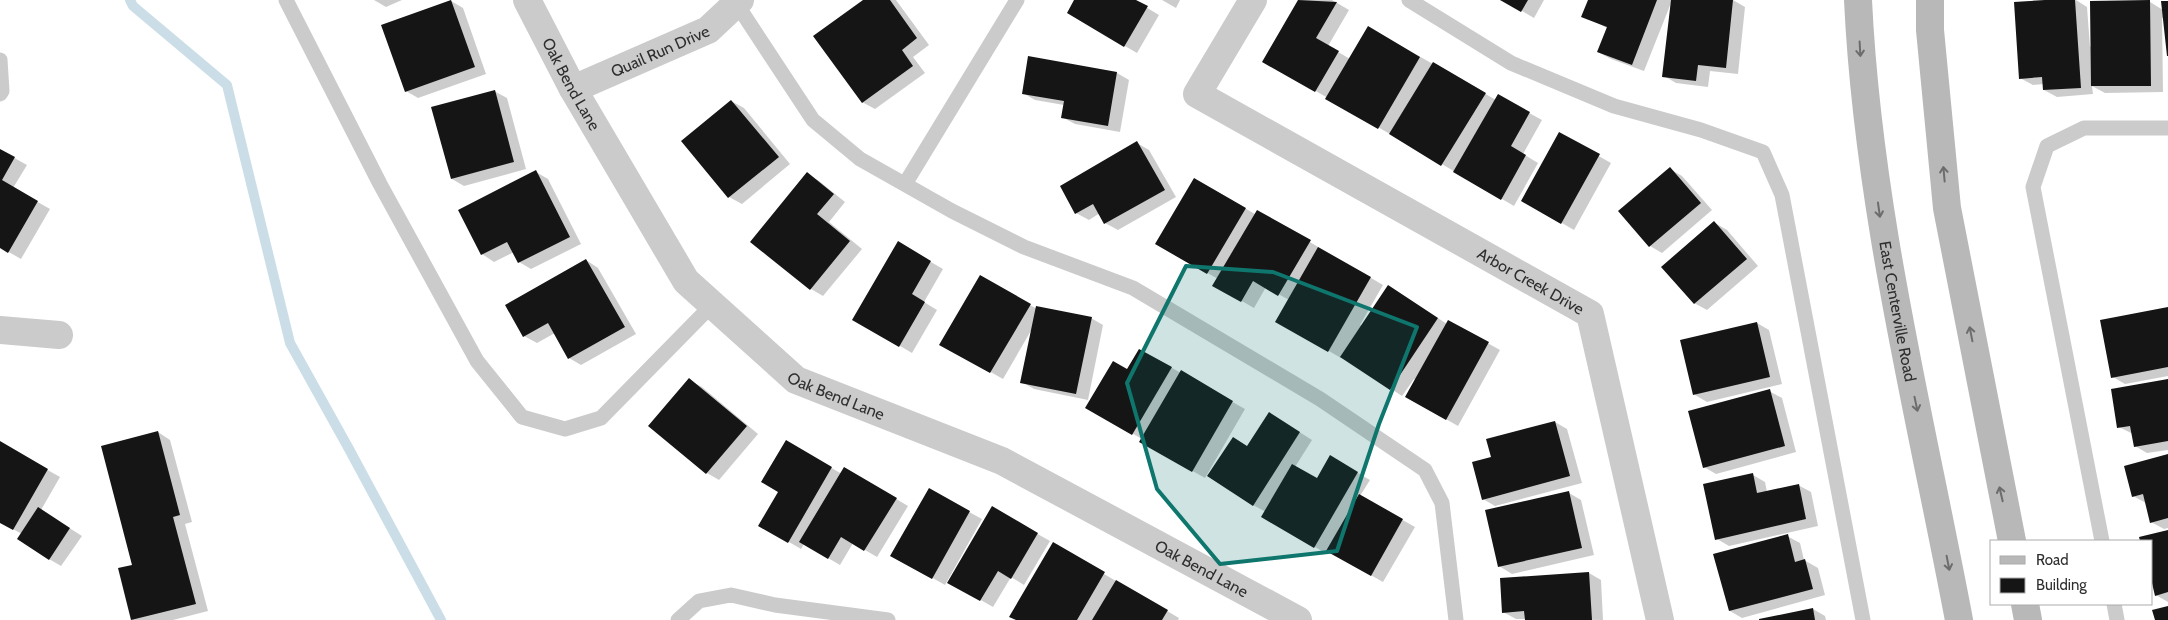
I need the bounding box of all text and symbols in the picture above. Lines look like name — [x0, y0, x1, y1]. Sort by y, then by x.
street label: Quail Run Drive — [608, 22, 712, 81]
street label: Oak Bend Lane — [538, 35, 604, 134]
one-way arrow — [1856, 40, 1865, 56]
one-way arrow — [1939, 166, 1949, 182]
one-way arrow — [1875, 202, 1885, 218]
street label: East Centerville Road — [1875, 239, 1920, 383]
street label: Arbor Creek Drive — [1474, 244, 1587, 319]
one-way arrow — [1965, 326, 1975, 342]
street label: Oak Bend Lane — [783, 368, 887, 424]
one-way arrow — [1912, 396, 1921, 412]
one-way arrow — [1996, 486, 2005, 502]
street label: Oak Bend Lane — [1152, 536, 1251, 601]
legend — [1990, 540, 2153, 605]
text: Road — [2036, 551, 2069, 569]
one-way arrow — [1944, 555, 1954, 571]
text: Building — [2036, 576, 2087, 594]

